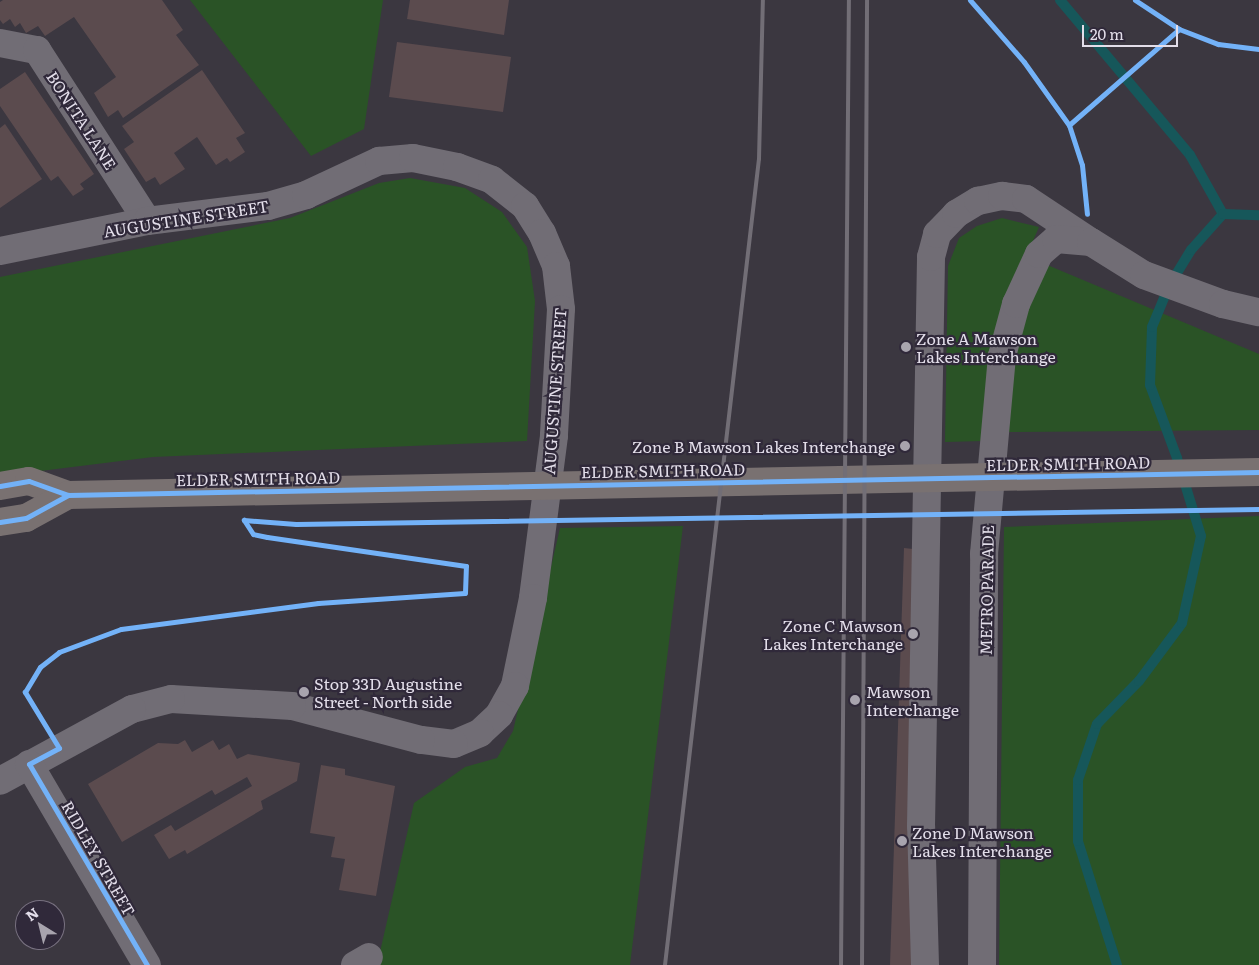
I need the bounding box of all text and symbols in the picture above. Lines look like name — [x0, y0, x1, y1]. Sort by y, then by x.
scale bar — [1084, 15, 1180, 47]
text: 20 m — [1090, 22, 1124, 45]
street label: BONITA LANE — [43, 67, 121, 173]
street label: AUGUSTINE STREET — [102, 195, 270, 241]
street label: AUGUSTINE STREET — [539, 307, 569, 475]
place label: Zone A Mawson Lakes Interchange — [916, 328, 1056, 366]
marker: Zone A Mawson Lakes Interchange — [900, 341, 912, 353]
place label: Zone B Mawson Lakes Interchange — [632, 436, 895, 456]
marker: Zone B Mawson Lakes Interchange — [899, 440, 911, 452]
street label: ELDER SMITH ROAD — [986, 452, 1150, 474]
street label: ELDER SMITH ROAD — [581, 459, 745, 481]
street label: ELDER SMITH ROAD — [176, 467, 340, 489]
street label: METRO PARADE — [975, 525, 997, 655]
place label: Zone C Mawson Lakes Interchange — [763, 615, 903, 653]
marker: Zone C Mawson Lakes Interchange — [907, 628, 919, 640]
place label: Stop 33D Augustine Street - North side — [314, 673, 462, 711]
place label: Mawson Interchange — [866, 681, 959, 719]
marker: Stop 33D Augustine Street - North side — [298, 686, 310, 698]
marker: Mawson Interchange — [848, 693, 862, 707]
street label: RIDLEY STREET — [58, 797, 140, 919]
place label: Zone D Mawson Lakes Interchange — [912, 822, 1052, 860]
marker: Zone D Mawson Lakes Interchange — [896, 835, 908, 847]
north arrow — [15, 900, 65, 950]
text: N — [21, 902, 42, 925]

